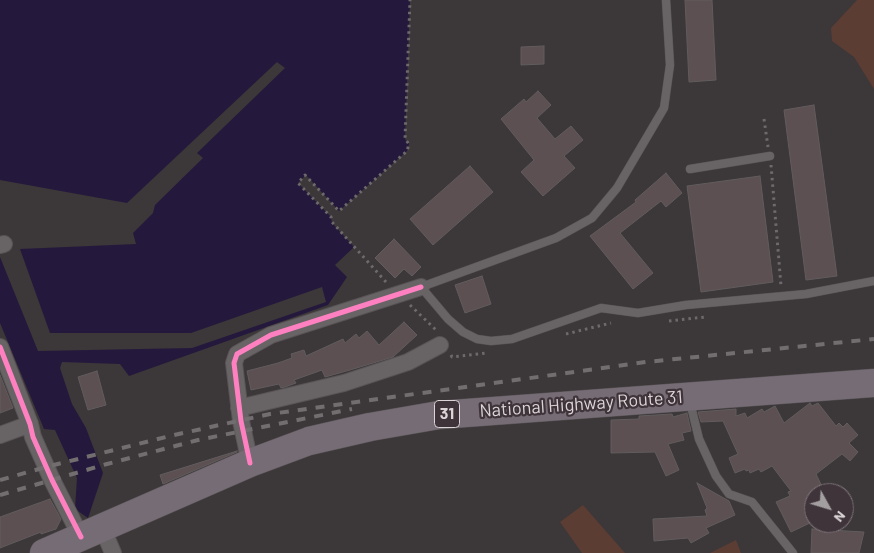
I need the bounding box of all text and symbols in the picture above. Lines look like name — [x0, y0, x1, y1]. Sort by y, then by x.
street label: National Highway Route 31 — [479, 386, 683, 422]
road number: 31 — [434, 400, 460, 428]
north arrow — [804, 483, 854, 533]
text: N — [831, 508, 850, 526]

